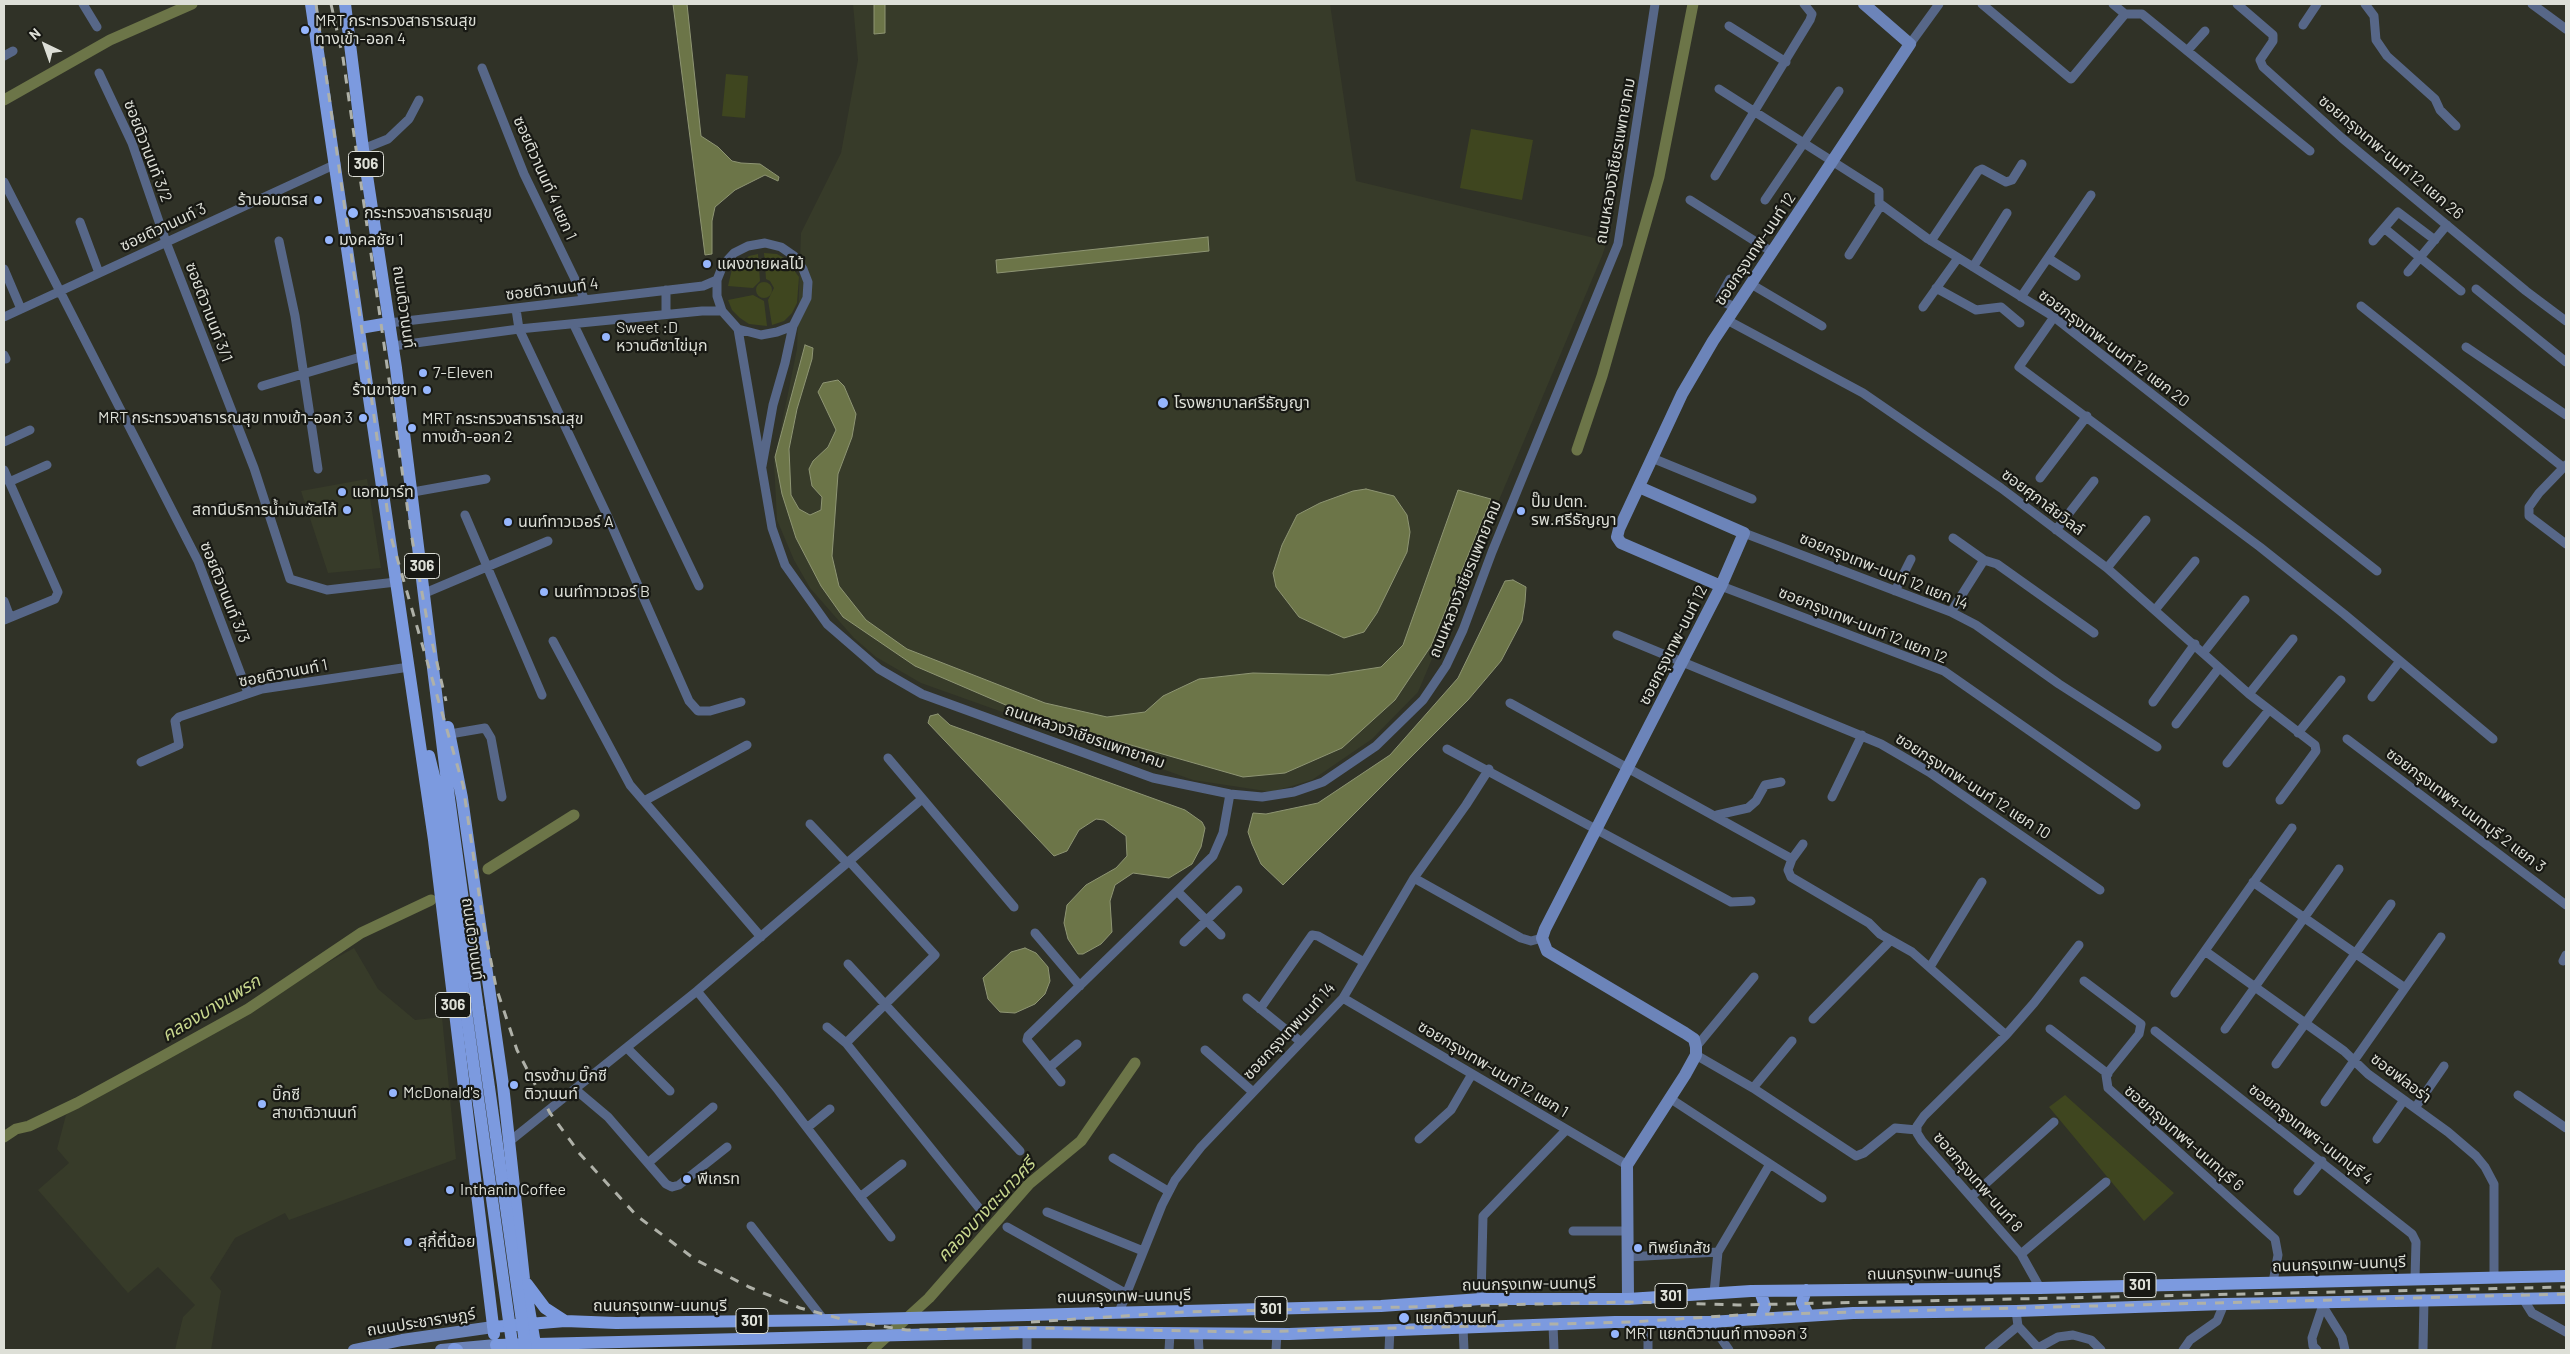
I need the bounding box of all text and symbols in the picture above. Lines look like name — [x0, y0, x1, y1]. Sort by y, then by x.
place label: MRT กระทรวงสาธารณสุข ทางเข้า-ออก 4 — [315, 11, 476, 49]
north arrow — [20, 20, 70, 70]
text: N — [25, 24, 44, 43]
marker: MRT กระทรวงสาธารณสุข ทางเข้า-ออก 4 — [299, 24, 311, 36]
street label: ถนนหลวงวิเชียรแพทยาคม — [1591, 77, 1639, 245]
street label: ซอยกรุงเทพ-นนท์ 12 แยก 26 — [2315, 91, 2467, 223]
street label: ซอยติวานนท์ 3/2 — [120, 97, 176, 205]
street label: ซอยติวานนท์ 4 แยก 1 — [509, 113, 581, 243]
road number: 306 — [348, 152, 384, 176]
street label: ซอยกรุงเทพ-นนท์ 12 — [1710, 189, 1800, 309]
place label: ร้านอมตรส — [238, 190, 308, 210]
marker: ร้านอมตรส — [312, 194, 324, 206]
street label: ซอยติวานนท์ 3 — [117, 199, 209, 255]
place label: กระทรวงสาธารณสุข — [364, 203, 492, 223]
marker: กระทรวงสาธารณสุข — [346, 206, 360, 220]
place label: มงคลชัย 1 — [339, 230, 403, 250]
marker: มงคลชัย 1 — [323, 234, 335, 246]
place label: แผงขายผลไม้ — [717, 254, 804, 274]
marker: แผงขายผลไม้ — [701, 258, 713, 270]
street label: ซอยติวานนท์ 3/1 — [181, 260, 237, 364]
street label: ถนนติวานนท์ — [389, 264, 419, 350]
street label: ซอยติวานนท์ 4 — [504, 274, 600, 304]
street label: ซอยกรุงเทพ-นนท์ 12 แยก 20 — [2035, 285, 2193, 411]
place label: Sweet :D หวานดีชาไข่มุก — [616, 318, 708, 356]
marker: Sweet :D หวานดีชาไข่มุก — [600, 331, 612, 343]
place label: 7-Eleven — [433, 363, 493, 383]
marker: 7-Eleven — [417, 367, 429, 379]
place label: ร้านขายยา — [352, 380, 417, 400]
marker: ร้านขายยา — [421, 384, 433, 396]
place label: โรงพยาบาลศรีธัญญา — [1174, 393, 1310, 413]
marker: โรงพยาบาลศรีธัญญา — [1156, 396, 1170, 410]
place label: MRT กระทรวงสาธารณสุข ทางเข้า-ออก 3 — [98, 408, 353, 428]
place label: MRT กระทรวงสาธารณสุข ทางเข้า-ออก 2 — [422, 409, 583, 447]
marker: MRT กระทรวงสาธารณสุข ทางเข้า-ออก 3 — [357, 412, 369, 424]
marker: MRT กระทรวงสาธารณสุข ทางเข้า-ออก 2 — [406, 422, 418, 434]
street label: ซอยศุภาลัยวิลล์ — [1998, 465, 2088, 539]
place label: แอทมาร์ท — [352, 482, 414, 502]
marker: แอทมาร์ท — [336, 486, 348, 498]
place label: ปั๊ม ปตท. รพ.ศรีธัญญา — [1531, 492, 1617, 530]
street label: ถนนหลวงวิเชียรแพทยาคม — [1425, 497, 1505, 661]
place label: สถานีบริการน้ำมันซัสโก้ — [192, 500, 337, 520]
marker: สถานีบริการน้ำมันซัสโก้ — [341, 504, 353, 516]
marker: ปั๊ม ปตท. รพ.ศรีธัญญา — [1515, 505, 1527, 517]
place label: นนท์ทาวเวอร์ A — [518, 512, 614, 532]
marker: นนท์ทาวเวอร์ A — [502, 516, 514, 528]
street label: ซอยกรุงเทพ-นนท์ 12 แยก 14 — [1797, 528, 1971, 614]
street label: ซอยติวานนท์ 3/3 — [196, 539, 254, 645]
road number: 306 — [404, 554, 440, 578]
place label: นนท์ทาวเวอร์ B — [554, 582, 650, 602]
street label: ซอยกรุงเทพ-นนท์ 12 — [1634, 582, 1712, 708]
street label: ซอยกรุงเทพ-นนท์ 12 แยก 12 — [1776, 582, 1950, 668]
marker: นนท์ทาวเวอร์ B — [538, 586, 550, 598]
street label: ซอยติวานนท์ 1 — [237, 655, 329, 691]
street label: ถนนหลวงวิเชียรแพทยาคม — [1002, 700, 1168, 772]
street label: ซอยกรุงเทพ-นนท์ 12 แยก 10 — [1892, 729, 2054, 843]
street label: ซอยกรุงเทพฯ-นนทบุรี 2 แยก 3 — [2382, 744, 2550, 876]
street label: ถนนติวานนท์ — [458, 896, 488, 982]
water label: คลองบางแพรก — [158, 970, 264, 1046]
street label: ซอยกรุงเทพนนท์ 14 — [1239, 978, 1339, 1084]
road number: 306 — [436, 992, 470, 1018]
street label: ซอยกรุงเทพ-นนท์ 12 แยก 1 — [1414, 1016, 1572, 1122]
street label: ซอยฟลอร่า — [2367, 1049, 2435, 1107]
place label: ตรงข้าม บิ๊กซี ติวานนท์ — [524, 1066, 607, 1104]
marker: ตรงข้าม บิ๊กซี ติวานนท์ — [508, 1079, 520, 1091]
street label: ซอยกรุงเทพฯ-นนทบุรี 4 — [2245, 1079, 2377, 1189]
street label: ซอยกรุงเทพฯ-นนทบุรี 6 — [2120, 1081, 2248, 1195]
place label: McDonald's — [403, 1083, 480, 1103]
place label: บิ๊กซี สาขาติวานนท์ — [272, 1085, 357, 1123]
marker: McDonald's — [387, 1087, 399, 1099]
marker: บิ๊กซี สาขาติวานนท์ — [256, 1098, 268, 1110]
street label: ซอยกรุงเทพ-นนท์ 8 — [1929, 1128, 2027, 1236]
water label: คลองบางตะนาวศรี — [932, 1154, 1040, 1266]
place label: พีเกรท — [697, 1169, 740, 1189]
marker: พีเกรท — [681, 1173, 693, 1185]
place label: Inthanin Coffee — [460, 1180, 566, 1200]
marker: Inthanin Coffee — [444, 1184, 456, 1196]
place label: สุกี้ตี๋น้อย — [418, 1232, 475, 1252]
marker: สุกี้ตี๋น้อย — [402, 1236, 414, 1248]
place label: ทิพย์เภสัช — [1648, 1238, 1711, 1258]
marker: ทิพย์เภสัช — [1632, 1242, 1644, 1254]
street label: ถนนกรุงเทพ-นนทบุรี — [2272, 1252, 2406, 1276]
street label: ถนนกรุงเทพ-นนทบุรี — [1867, 1262, 2001, 1284]
road number: 301 — [2124, 1272, 2156, 1298]
street label: ถนนกรุงเทพ-นนทบุรี — [1462, 1273, 1596, 1295]
road number: 301 — [1655, 1284, 1687, 1308]
street label: ถนนกรุงเทพ-นนทบุรี — [1057, 1285, 1191, 1307]
street label: ถนนกรุงเทพ-นนทบุรี — [593, 1296, 727, 1316]
road number: 301 — [1255, 1296, 1287, 1322]
street label: ถนนประชาราษฎร์ — [365, 1304, 477, 1340]
road number: 301 — [736, 1308, 768, 1334]
place label: แยกติวานนท์ — [1415, 1308, 1497, 1328]
marker: แยกติวานนท์ — [1397, 1311, 1411, 1325]
place label: MRT แยกติวานนท์ ทางออก 3 — [1625, 1324, 1808, 1344]
marker: MRT แยกติวานนท์ ทางออก 3 — [1609, 1328, 1621, 1340]

